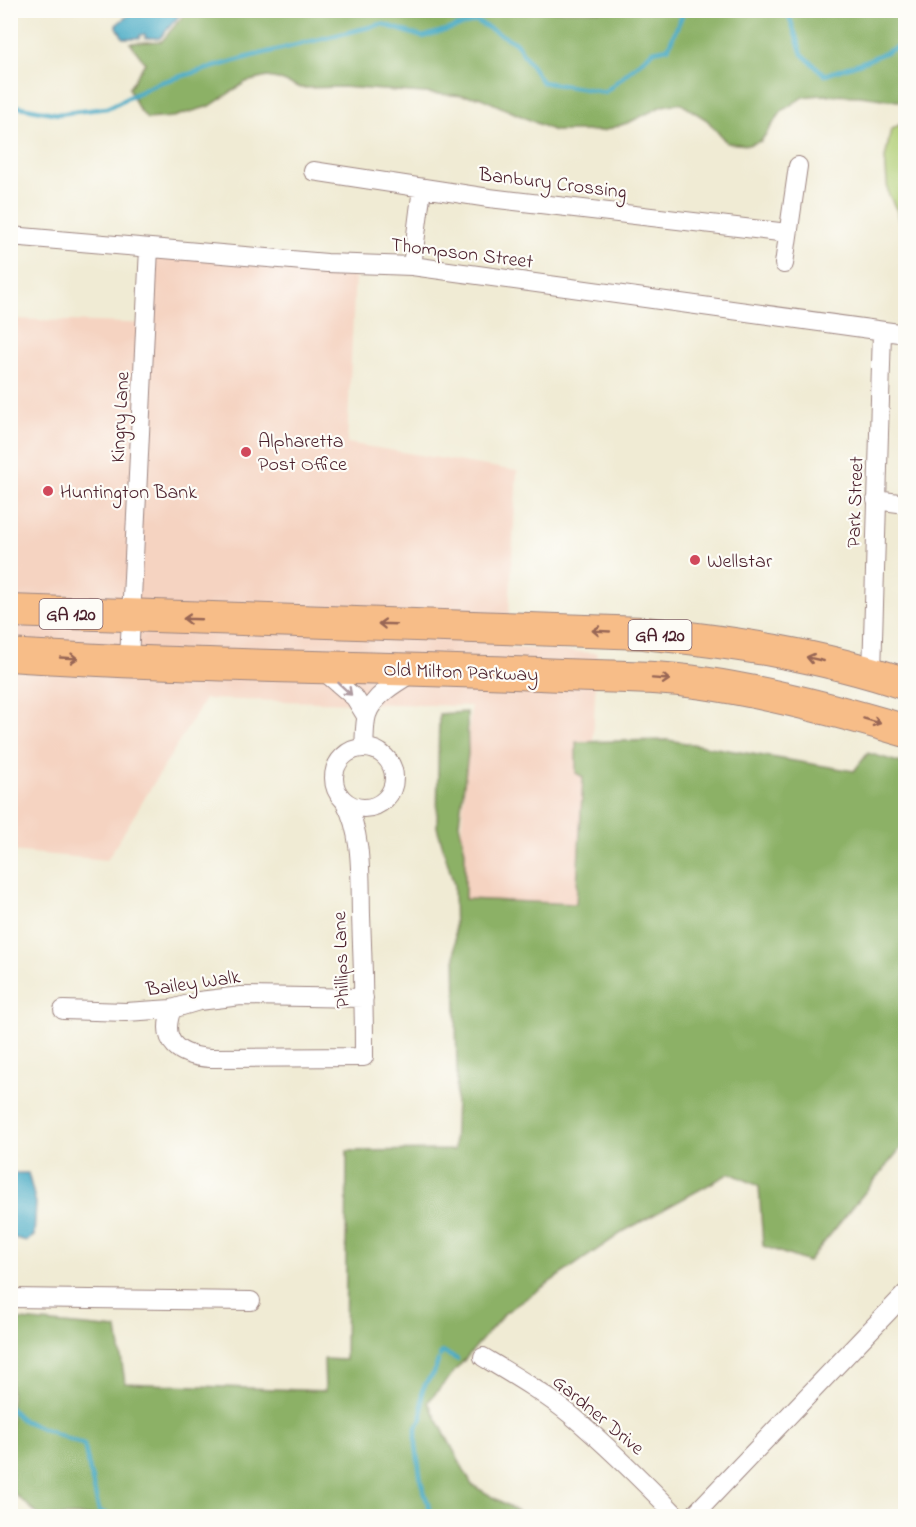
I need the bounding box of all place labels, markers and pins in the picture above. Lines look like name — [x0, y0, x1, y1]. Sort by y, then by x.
place label: Alpharetta Post Office — [258, 428, 347, 480]
marker: Alpharetta Post Office — [239, 445, 253, 459]
place label: Huntington Bank — [60, 479, 197, 509]
marker: Huntington Bank — [41, 484, 55, 498]
place label: Wellstar — [707, 548, 773, 577]
marker: Wellstar — [688, 553, 702, 567]

